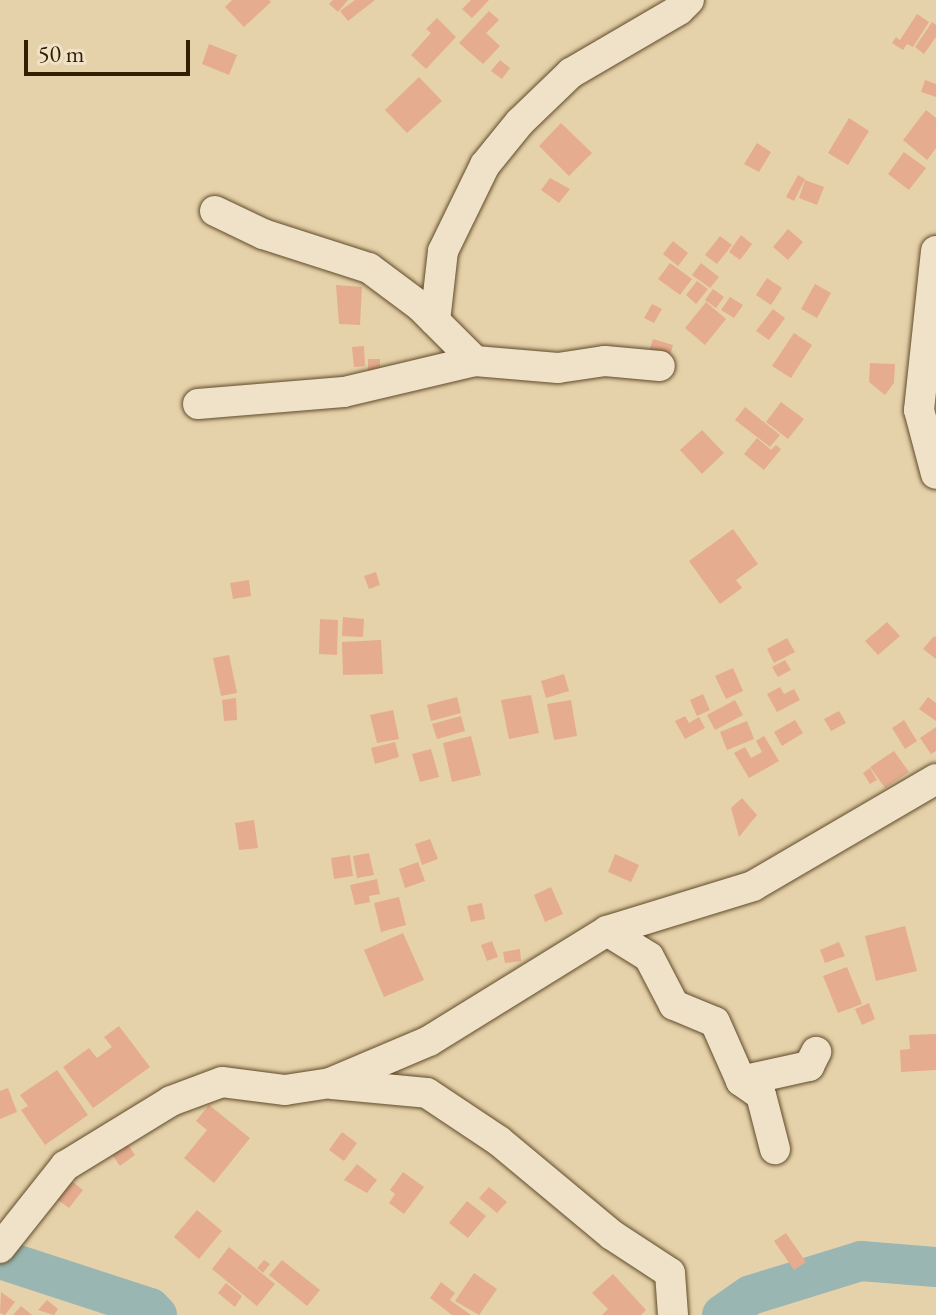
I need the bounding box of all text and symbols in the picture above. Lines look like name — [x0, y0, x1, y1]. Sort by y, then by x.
scale bar — [28, 24, 194, 74]
text: 50 m — [38, 38, 85, 69]

